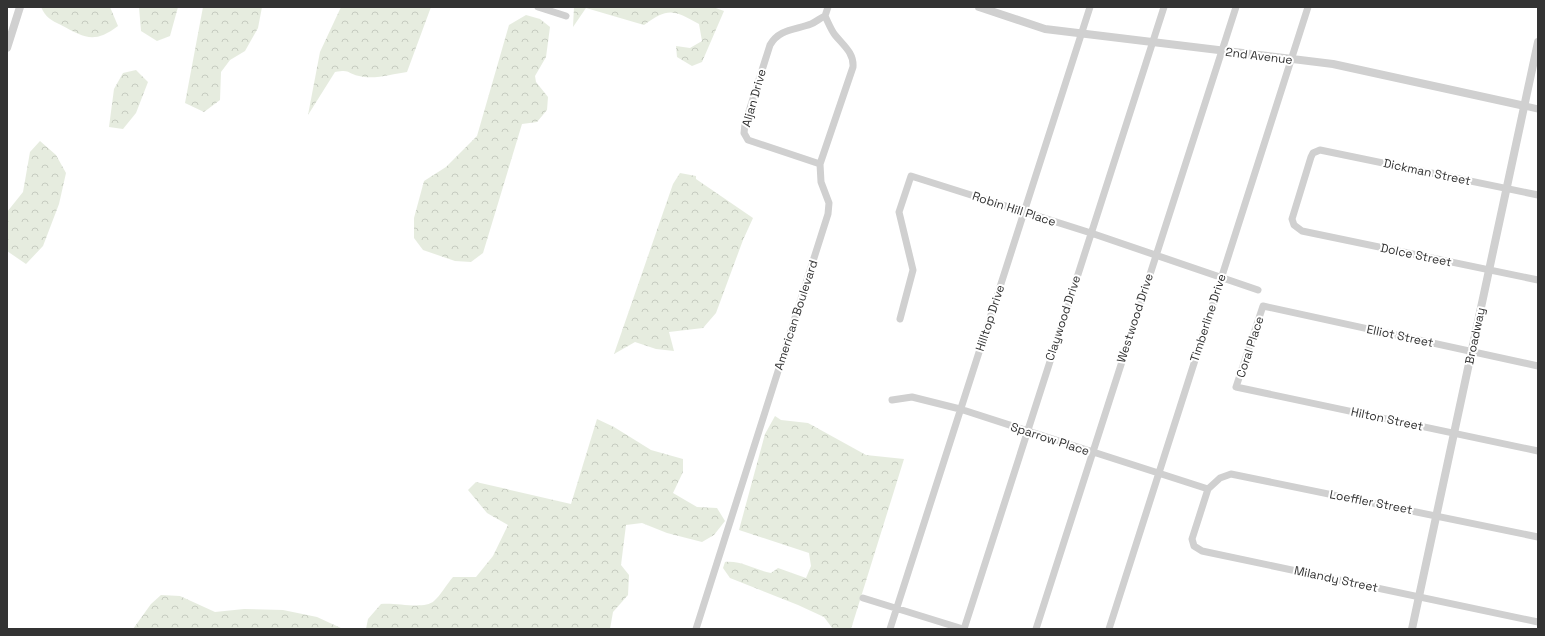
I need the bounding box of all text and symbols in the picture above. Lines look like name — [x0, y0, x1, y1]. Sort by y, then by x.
street label: 2nd Avenue — [1224, 44, 1294, 68]
street label: Aljan Drive — [738, 67, 770, 129]
street label: Dickman Street — [1382, 155, 1472, 189]
street label: Robin Hill Place — [970, 188, 1058, 230]
street label: Dolce Street — [1379, 240, 1453, 270]
street label: American Boulevard — [771, 258, 821, 372]
street label: Westwood Drive — [1113, 271, 1157, 365]
street label: Timberline Drive — [1186, 272, 1230, 364]
street label: Claywood Drive — [1042, 273, 1084, 363]
street label: Hilltop Drive — [972, 283, 1008, 353]
street label: Broadway — [1461, 306, 1489, 366]
street label: Coral Place — [1233, 314, 1267, 380]
street label: Elliot Street — [1365, 321, 1435, 351]
street label: Hilton Street — [1349, 404, 1425, 434]
street label: Sparrow Place — [1009, 419, 1091, 459]
street label: Loeffler Street — [1328, 486, 1414, 518]
street label: Milandy Street — [1293, 562, 1379, 596]

